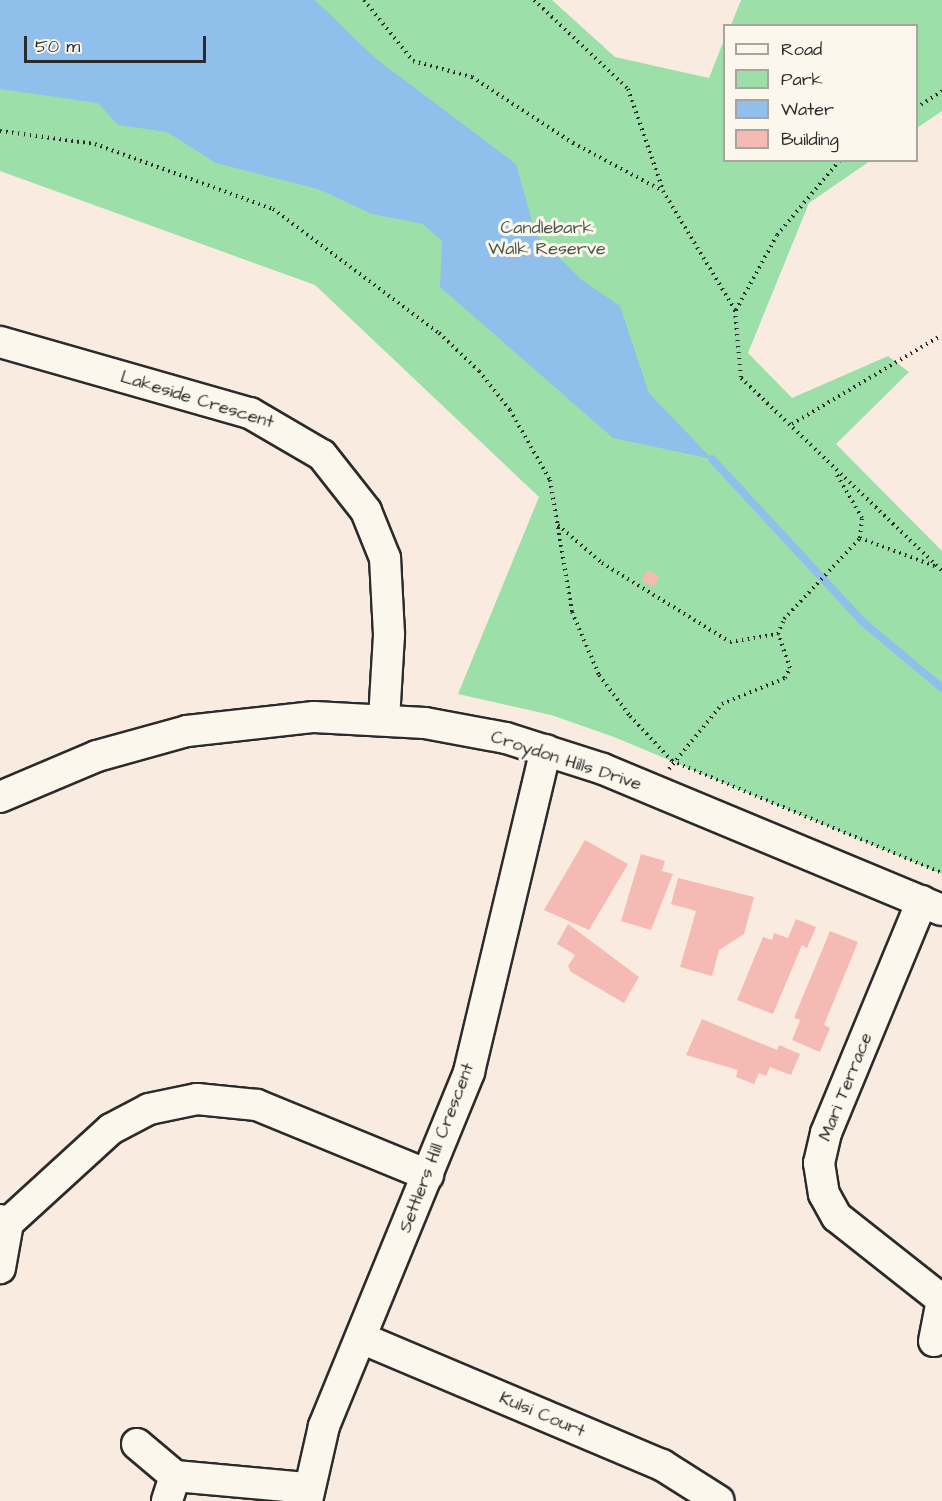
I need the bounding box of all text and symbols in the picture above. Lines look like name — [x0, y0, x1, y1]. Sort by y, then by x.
scale bar — [27, 24, 208, 62]
legend — [723, 24, 918, 162]
text: 50 m — [35, 34, 80, 59]
text: Road — [781, 37, 822, 62]
text: Park — [781, 67, 823, 92]
text: Water — [781, 97, 834, 122]
text: Building — [781, 127, 839, 152]
park label: Candlebark Walk Reserve — [488, 218, 606, 260]
street label: Lakeside Crescent — [118, 366, 276, 434]
street label: Croydon Hills Drive — [488, 726, 644, 796]
street label: Mari Terrace — [814, 1030, 878, 1144]
street label: Settlers Hill Crescent — [395, 1060, 479, 1236]
street label: Kulsi Court — [496, 1387, 588, 1443]

